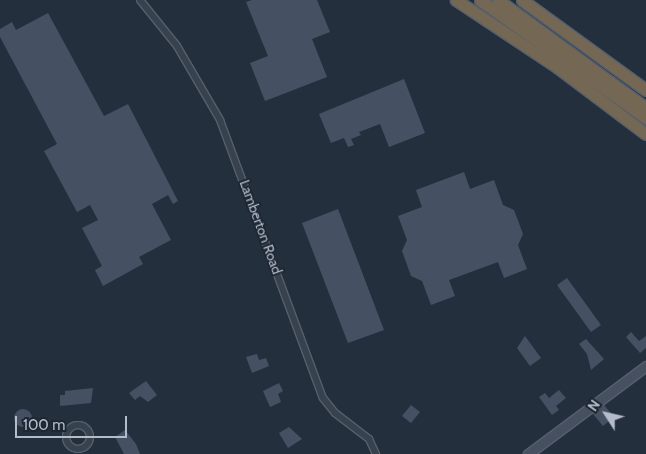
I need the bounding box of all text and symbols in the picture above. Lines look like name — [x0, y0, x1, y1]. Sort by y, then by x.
street label: Lamberton Road — [236, 178, 286, 276]
north arrow — [581, 389, 631, 439]
text: N — [583, 396, 604, 415]
scale bar — [18, 406, 130, 438]
text: 100 m — [23, 416, 65, 434]

